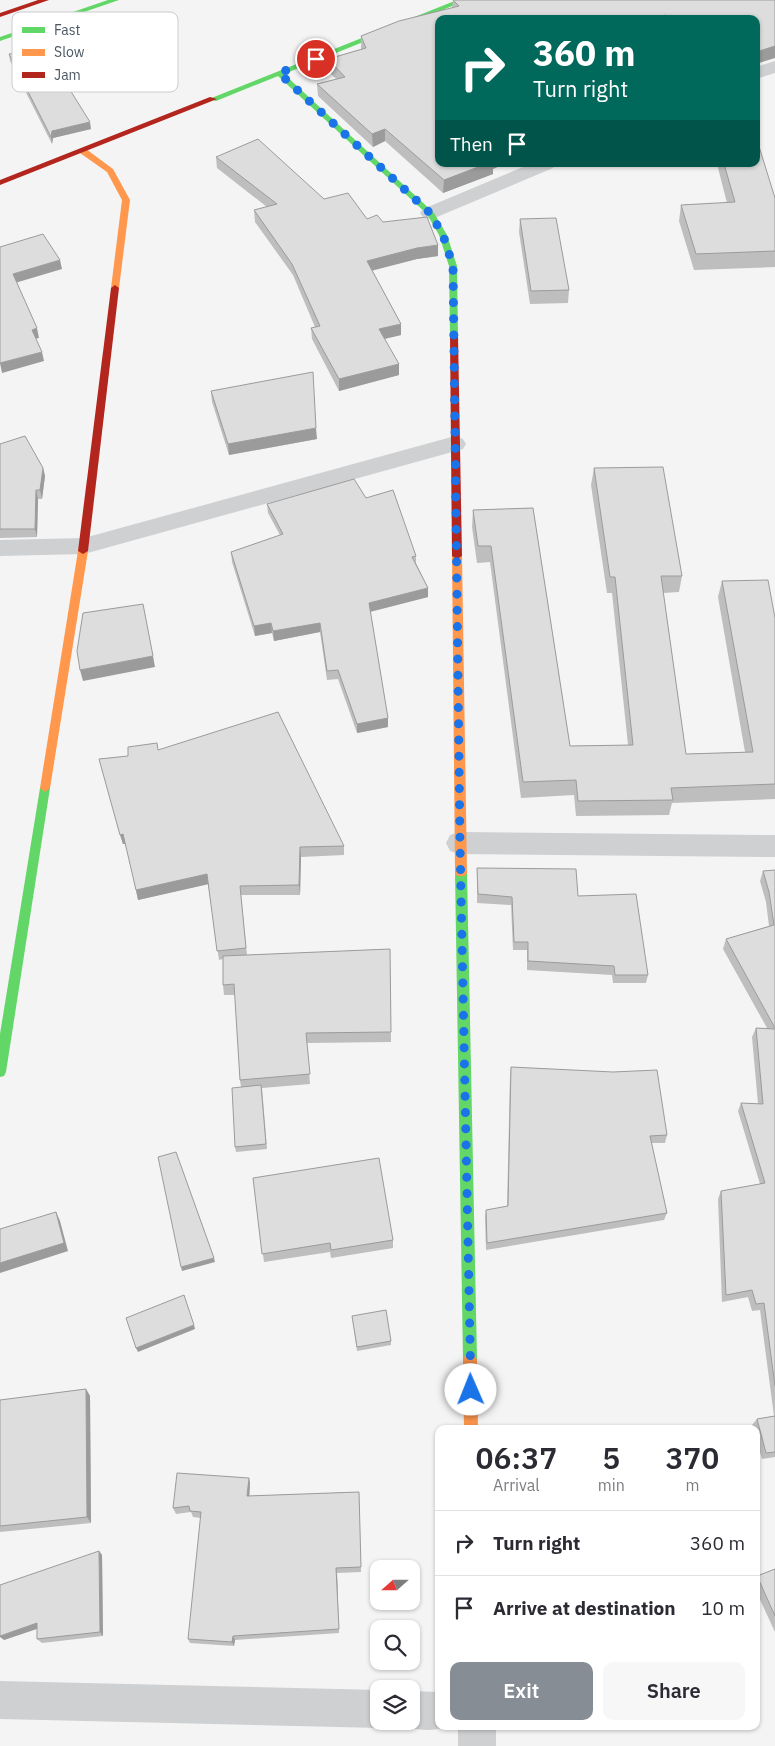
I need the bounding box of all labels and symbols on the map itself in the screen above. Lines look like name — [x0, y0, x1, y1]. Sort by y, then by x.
legend — [12, 12, 178, 92]
text: Fast — [54, 21, 80, 39]
pin — [295, 38, 337, 80]
text: Slow — [54, 43, 85, 61]
text: Jam — [54, 66, 81, 84]
position arrow — [444, 1363, 496, 1415]
north arrow — [370, 1560, 420, 1610]

